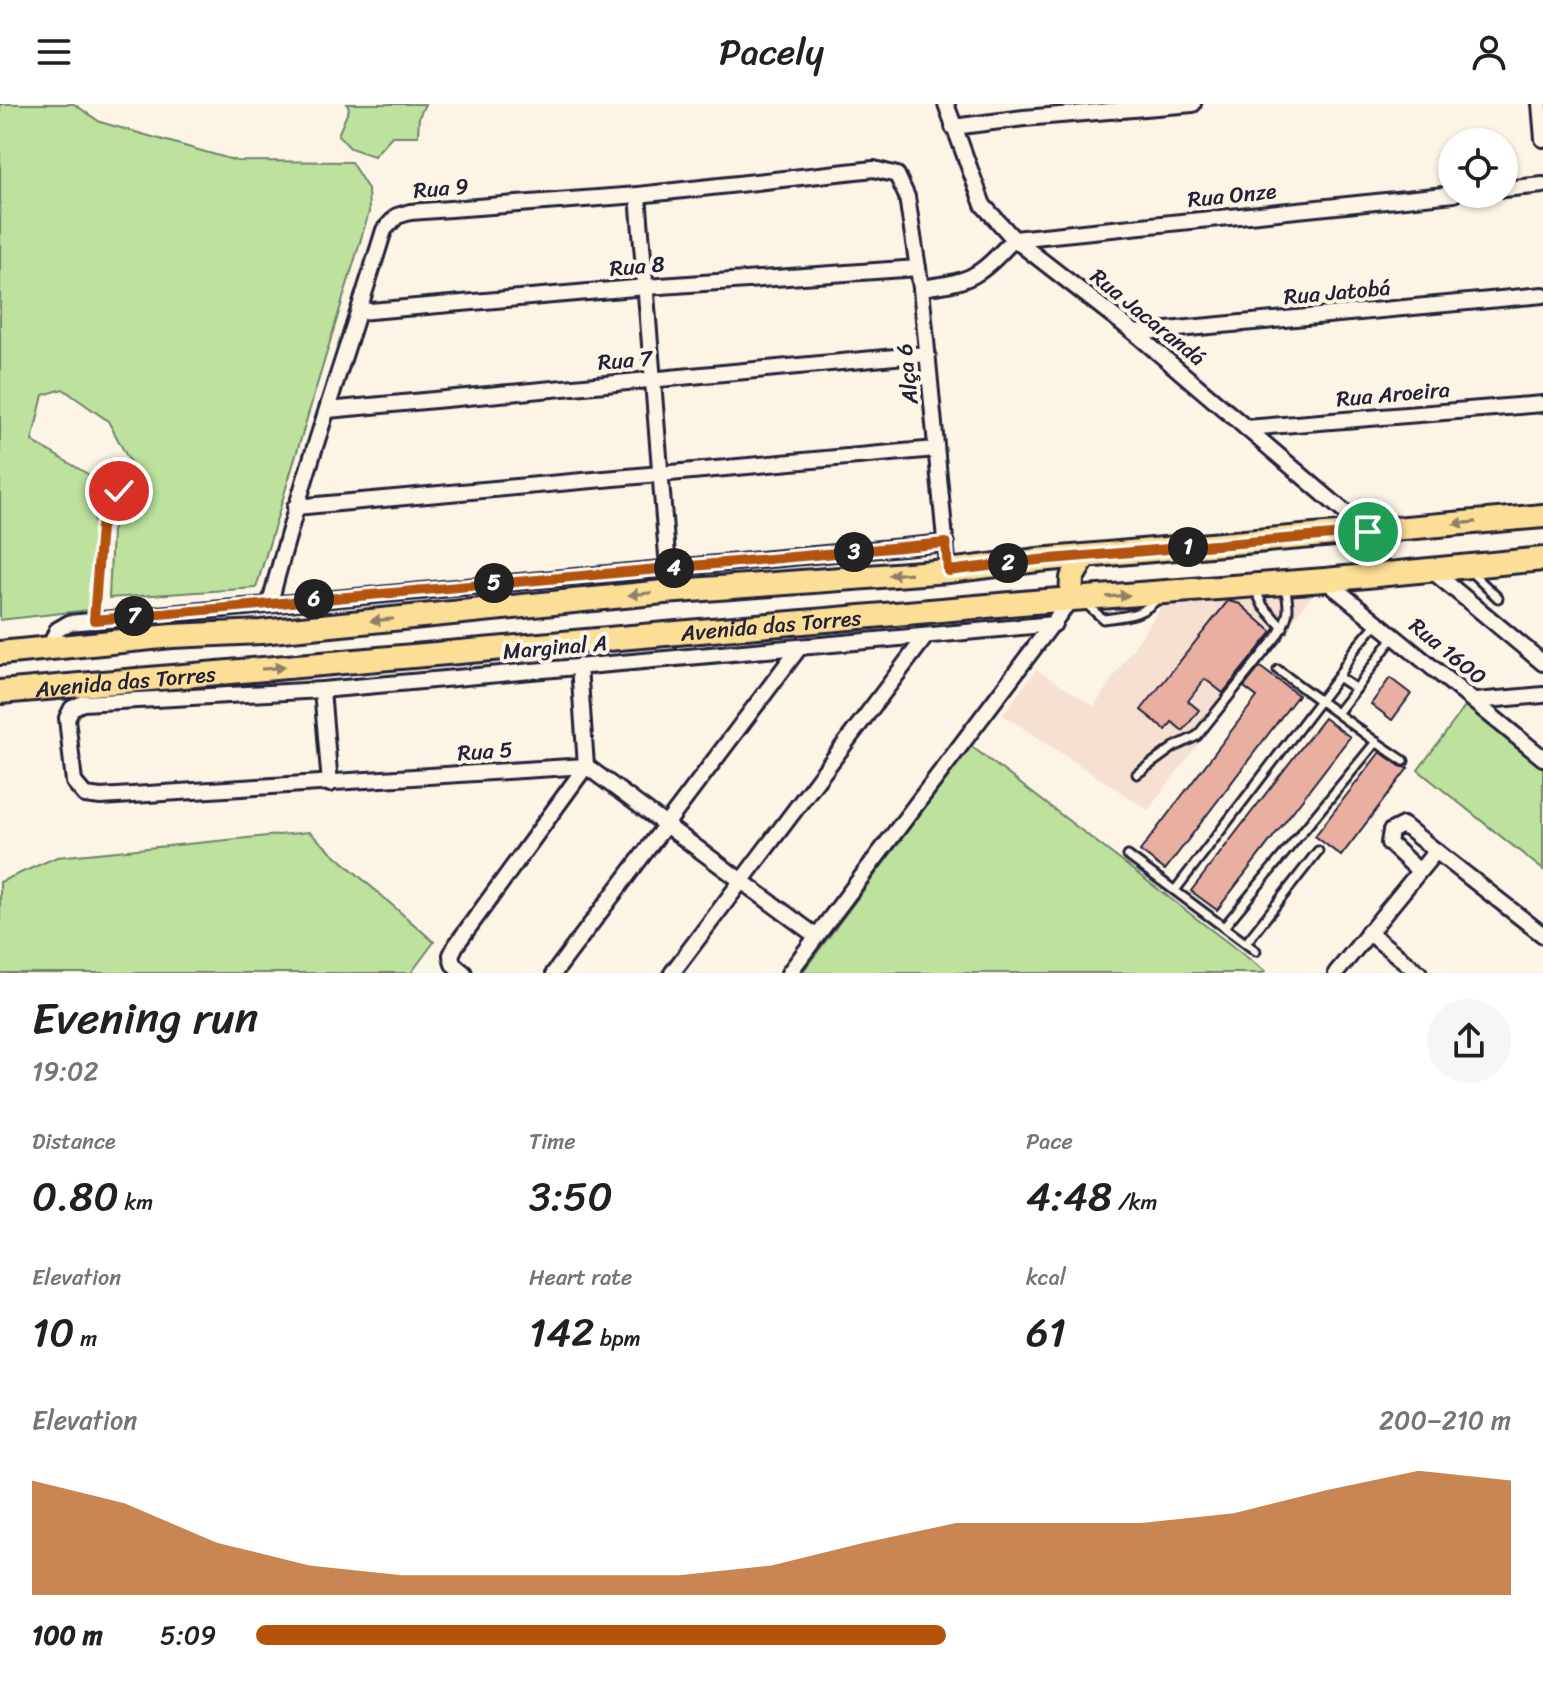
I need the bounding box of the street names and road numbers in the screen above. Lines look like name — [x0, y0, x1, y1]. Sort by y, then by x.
street label: Rua 9 — [412, 166, 470, 210]
street label: Rua Onze — [1186, 171, 1279, 219]
street label: Rua 8 — [608, 244, 666, 288]
street label: Rua Jacarandá — [1081, 258, 1215, 376]
street label: Rua Jatobá — [1282, 268, 1392, 316]
street label: Rua 7 — [596, 338, 655, 382]
street label: Alça 6 — [884, 342, 930, 407]
street label: Rua Aroeira — [1335, 370, 1451, 418]
street label: Avenida das Torres — [678, 597, 864, 652]
street label: Rua 1600 — [1400, 607, 1496, 695]
street label: Marginal A — [501, 623, 609, 671]
street label: Avenida das Torres — [33, 654, 218, 708]
street label: Rua 5 — [456, 730, 514, 772]

